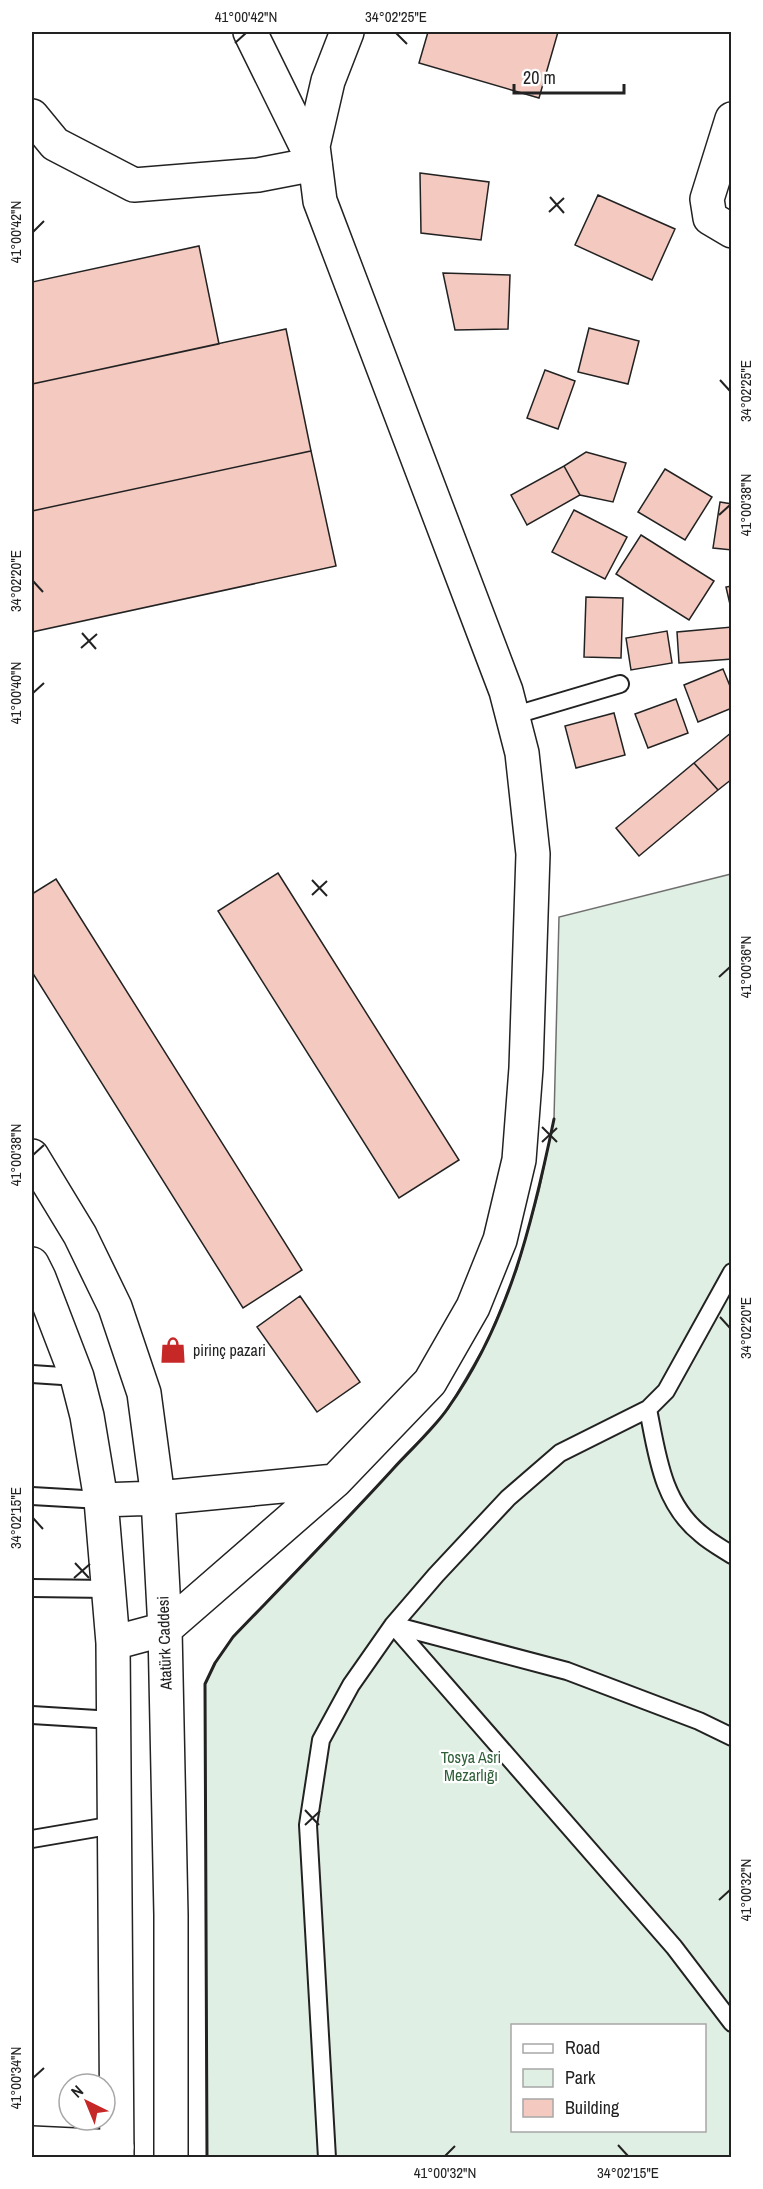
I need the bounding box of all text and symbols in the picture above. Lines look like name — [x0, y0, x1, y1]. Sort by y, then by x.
text: 41°00'42"N — [215, 6, 277, 27]
text: 34°02'25"E — [365, 6, 427, 27]
scale bar — [514, 57, 624, 95]
text: 20 m — [523, 65, 556, 90]
text: 41°00'42"N — [5, 201, 26, 263]
text: 34°02'25"E — [735, 360, 756, 422]
text: 41°00'38"N — [735, 474, 756, 536]
text: 34°02'20"E — [5, 550, 26, 612]
text: 41°00'40"N — [5, 662, 26, 724]
text: 41°00'36"N — [735, 936, 756, 998]
text: 41°00'38"N — [5, 1124, 26, 1186]
text: 34°02'20"E — [735, 1297, 756, 1359]
shop icon: pirinç pazari — [158, 1335, 188, 1365]
place label: pirinç pazari — [193, 1339, 266, 1361]
text: 34°02'15"E — [5, 1487, 26, 1549]
street label: Atatürk Caddesi — [151, 1596, 177, 1691]
park label: Tosya Asri Mezarlığı — [441, 1746, 501, 1786]
text: 41°00'32"N — [735, 1859, 756, 1921]
legend — [511, 2024, 706, 2132]
text: Road — [565, 2035, 600, 2060]
text: 41°00'34"N — [5, 2047, 26, 2109]
text: Park — [565, 2065, 596, 2090]
north arrow — [57, 2072, 117, 2132]
text: N — [66, 2080, 88, 2102]
text: Building — [565, 2095, 620, 2120]
text: 41°00'32"N — [414, 2162, 476, 2183]
text: 34°02'15"E — [597, 2162, 659, 2183]

